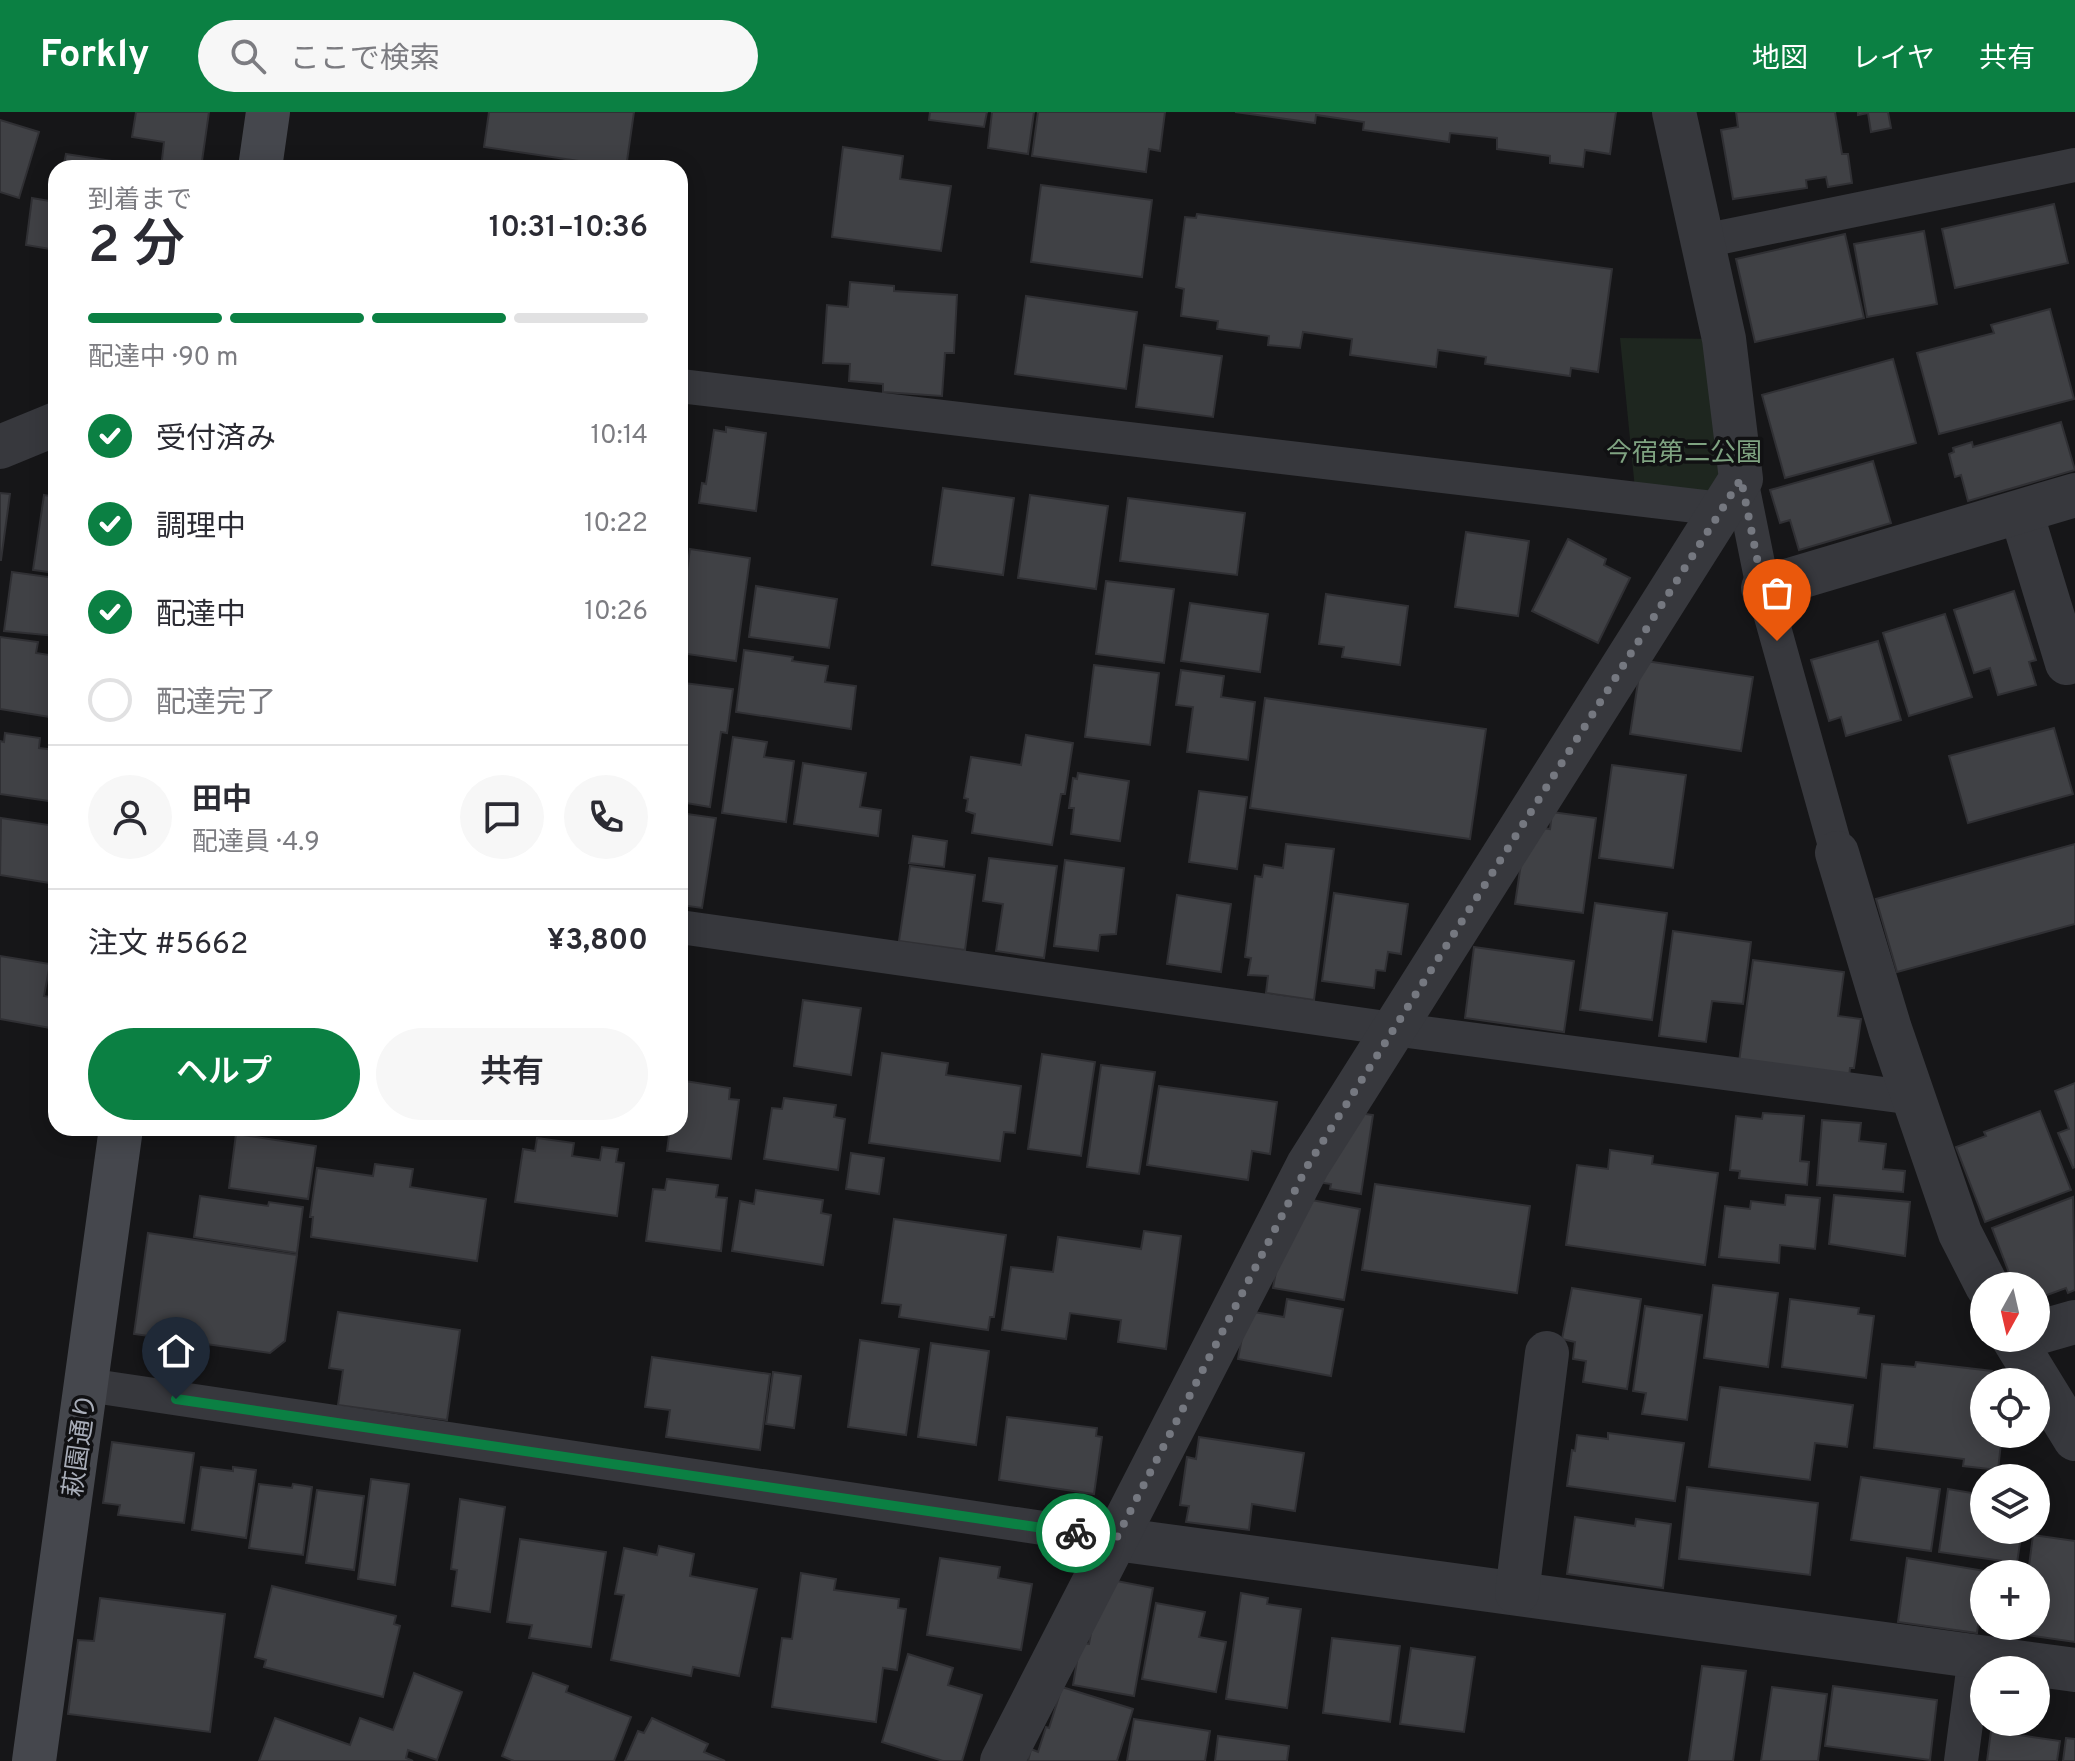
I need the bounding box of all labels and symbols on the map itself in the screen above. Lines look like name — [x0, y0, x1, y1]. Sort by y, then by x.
park label: 今宿第二公園 — [1606, 438, 1762, 471]
pin — [1743, 559, 1811, 641]
north arrow — [1970, 1272, 2050, 1352]
pin — [142, 1317, 210, 1399]
street label: 萩園通り — [58, 1392, 105, 1499]
courier — [1036, 1493, 1116, 1573]

